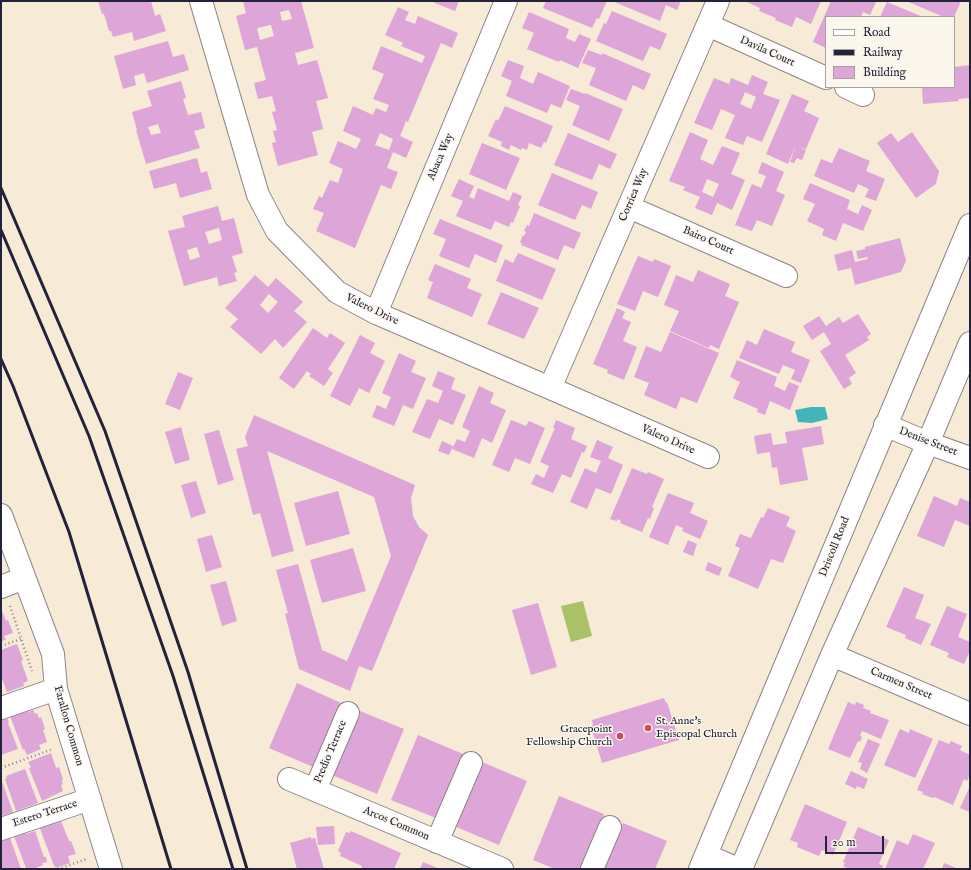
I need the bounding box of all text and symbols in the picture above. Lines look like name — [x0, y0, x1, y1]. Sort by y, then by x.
legend — [825, 16, 955, 88]
text: Road — [863, 25, 890, 40]
street label: Davila Court — [737, 34, 797, 70]
text: Railway — [863, 45, 902, 60]
text: Building — [863, 65, 906, 80]
street label: Abaca Way — [425, 131, 457, 183]
street label: Corriea Way — [617, 166, 651, 224]
street label: Bairo Court — [680, 224, 736, 258]
street label: Valero Drive — [343, 292, 401, 328]
street label: Valero Drive — [639, 422, 697, 458]
street label: Denise Street — [897, 425, 959, 459]
street label: Driscoll Road — [817, 515, 853, 579]
street label: Carmen Street — [868, 665, 934, 703]
street label: Farallon Common — [50, 684, 86, 768]
place label: St. Anne's Episcopal Church — [656, 715, 737, 741]
street label: Predio Terrace — [312, 718, 350, 786]
place label: Gracepoint Fellowship Church — [526, 723, 612, 749]
marker: St. Anne's Episcopal Church — [643, 723, 653, 733]
marker: Gracepoint Fellowship Church — [615, 731, 625, 741]
street label: Estero Terrace — [11, 797, 79, 831]
street label: Arcos Common — [361, 804, 431, 844]
scale bar — [827, 828, 886, 854]
text: 20 m — [832, 835, 855, 850]

